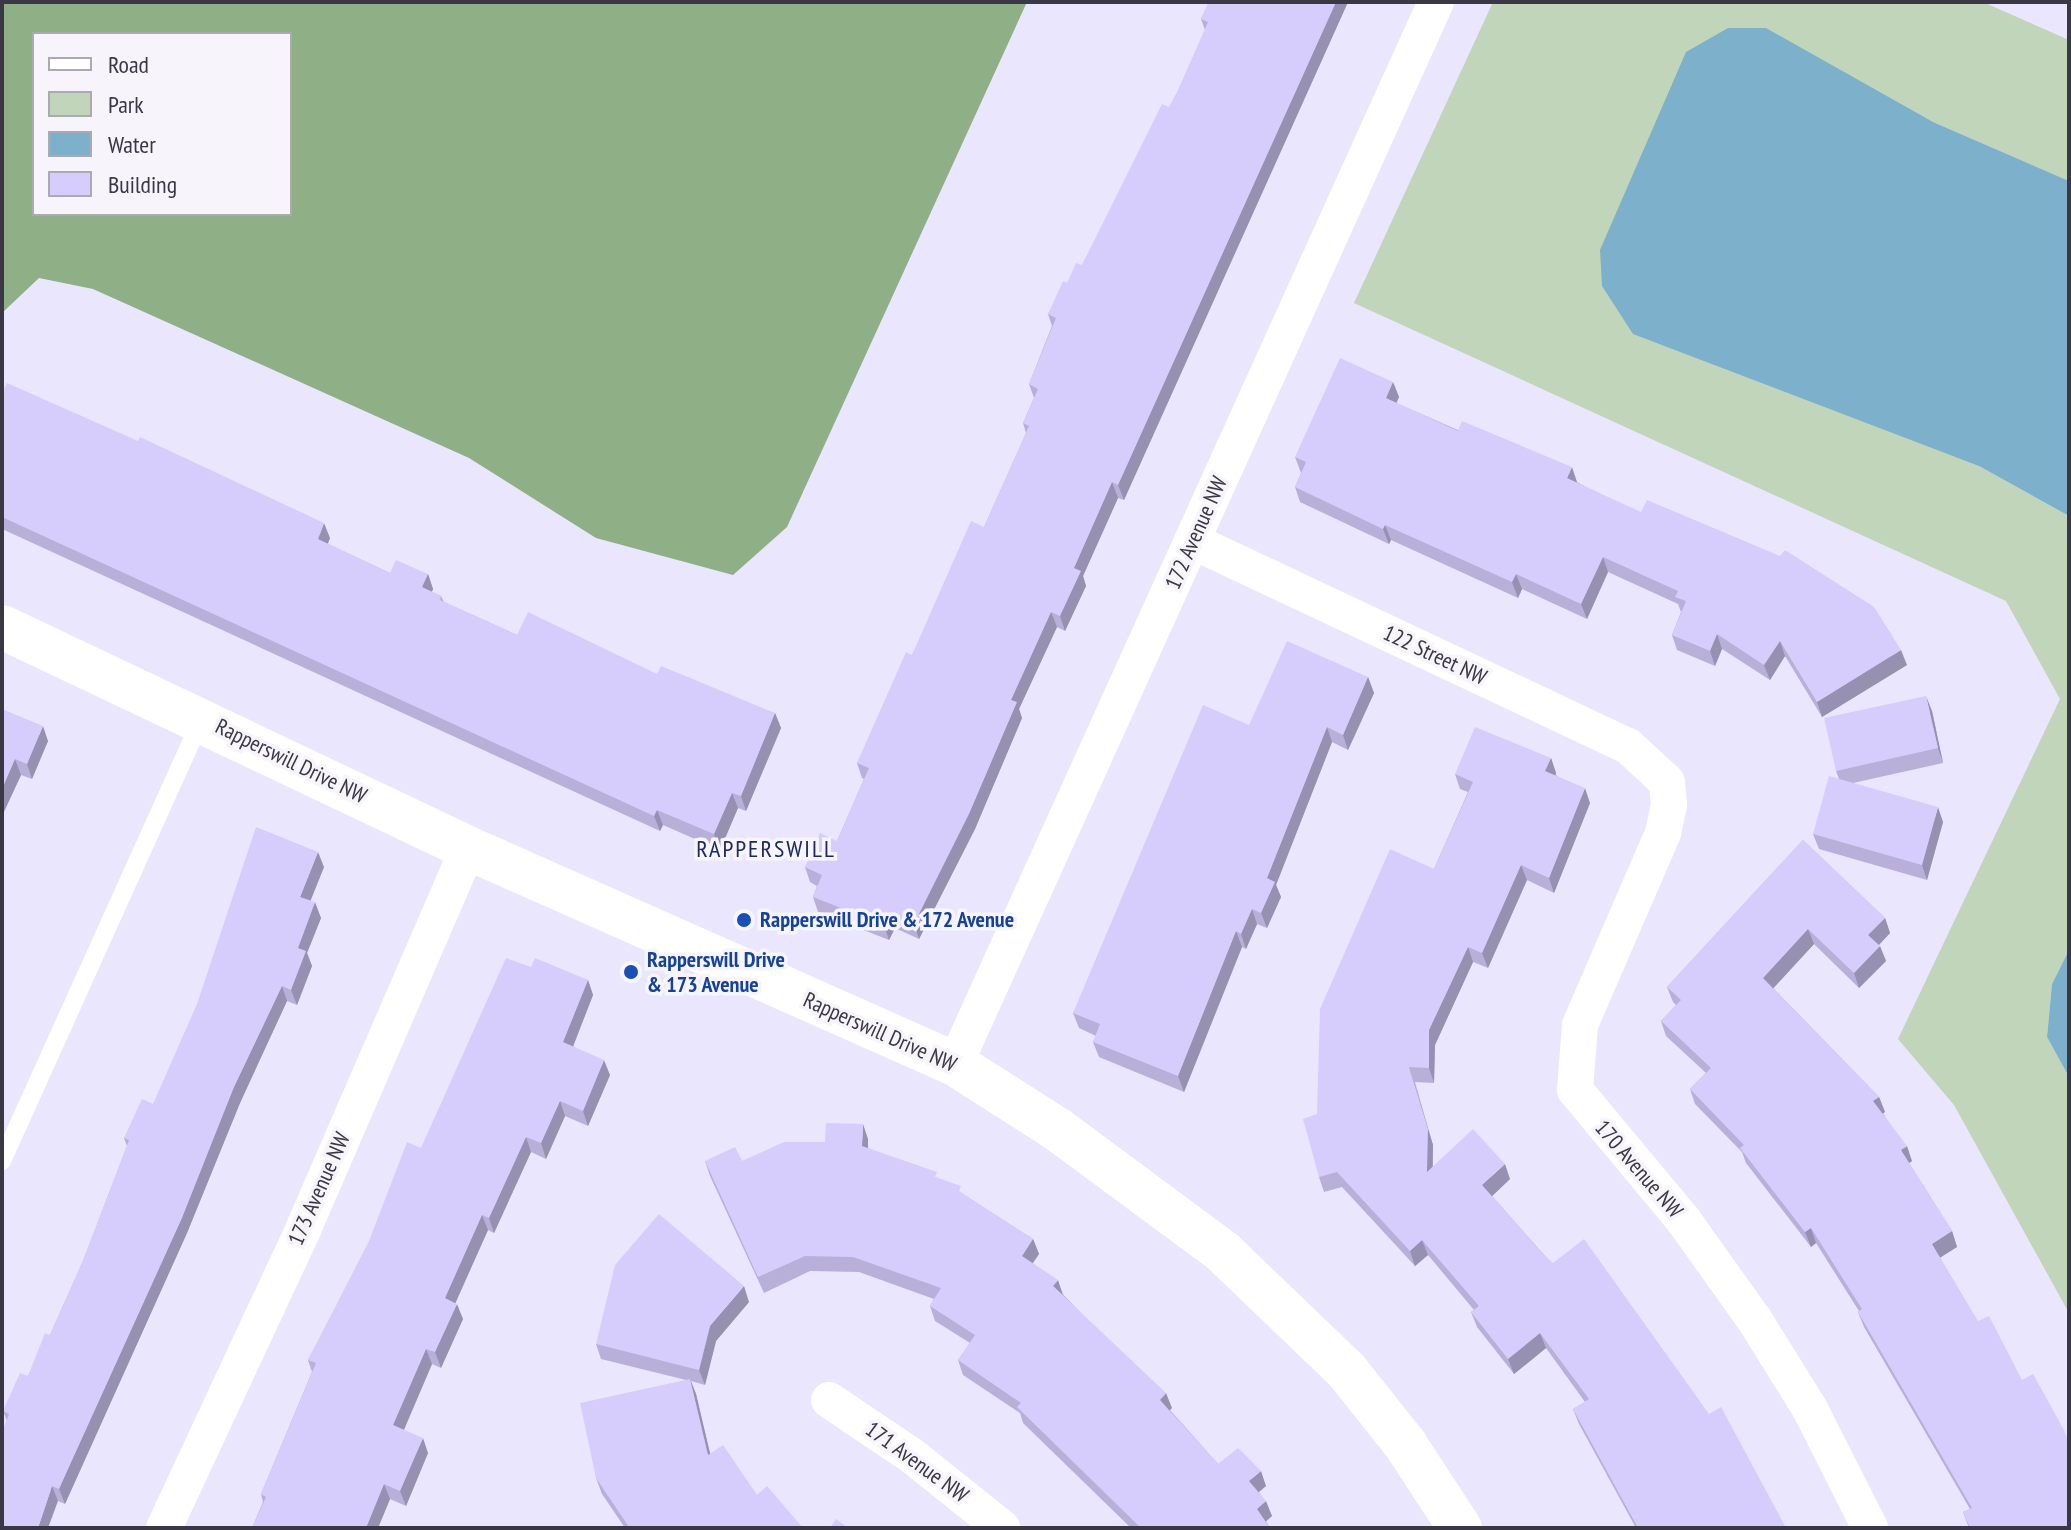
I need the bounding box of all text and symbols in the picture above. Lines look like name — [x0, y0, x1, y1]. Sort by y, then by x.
legend — [32, 32, 292, 216]
text: Road — [108, 49, 149, 80]
text: Park — [108, 89, 144, 120]
text: Water — [108, 129, 156, 160]
text: Building — [108, 169, 177, 200]
street label: 172 Avenue NW — [1159, 472, 1233, 594]
street label: 122 Street NW — [1379, 620, 1491, 690]
street label: Rapperswill Drive NW — [211, 713, 371, 809]
district label: RAPPERSWILL — [696, 835, 836, 863]
place label: Rapperswill Drive & 172 Avenue — [760, 907, 1015, 933]
marker: Rapperswill Drive & 172 Avenue — [735, 911, 753, 929]
place label: Rapperswill Drive & 173 Avenue — [647, 946, 785, 998]
marker: Rapperswill Drive & 173 Avenue — [622, 963, 640, 981]
street label: Rapperswill Drive NW — [799, 986, 961, 1078]
street label: 170 Avenue NW — [1589, 1115, 1689, 1223]
street label: 173 Avenue NW — [282, 1128, 356, 1250]
street label: 171 Avenue NW — [860, 1416, 974, 1508]

